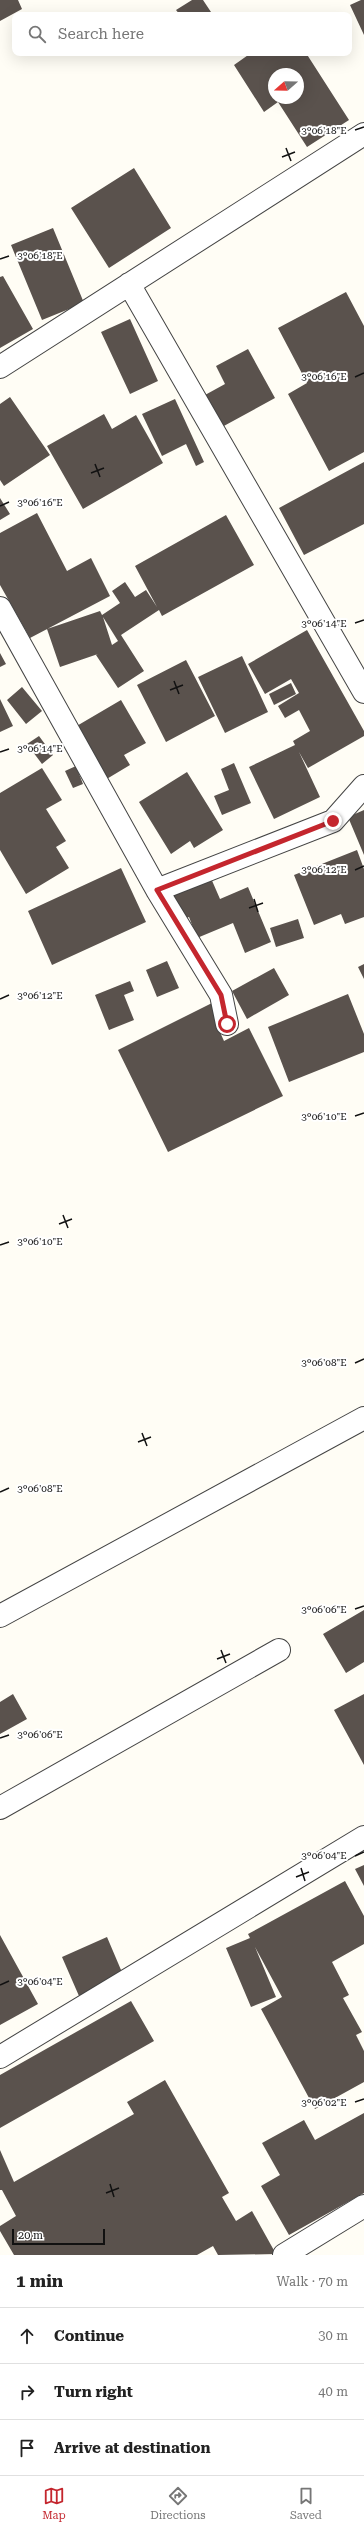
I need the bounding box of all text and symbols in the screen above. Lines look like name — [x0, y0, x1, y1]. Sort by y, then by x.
search box — [12, 12, 352, 56]
icon: search — [26, 23, 48, 45]
text: Search here — [58, 25, 144, 43]
north arrow — [268, 68, 304, 104]
text: 3°06'18"E — [301, 125, 347, 136]
text: 3°06'18"E — [17, 250, 63, 261]
text: 3°06'16"E — [301, 371, 347, 382]
text: 3°06'16"E — [17, 497, 63, 508]
text: 3°06'14"E — [301, 618, 347, 629]
text: 3°06'14"E — [17, 743, 63, 754]
route end — [324, 812, 342, 830]
text: 3°06'12"E — [301, 864, 347, 875]
text: 3°06'12"E — [17, 990, 63, 1001]
route start — [218, 1015, 236, 1033]
text: 3°06'10"E — [301, 1111, 347, 1122]
text: 3°06'10"E — [17, 1236, 63, 1247]
text: 3°06'08"E — [301, 1357, 347, 1368]
text: 3°06'08"E — [17, 1483, 63, 1494]
text: 3°06'06"E — [301, 1604, 347, 1615]
text: 3°06'06"E — [17, 1729, 63, 1740]
text: 3°06'04"E — [301, 1850, 347, 1861]
text: 3°06'04"E — [17, 1976, 63, 1987]
text: 3°06'02"E — [301, 2097, 347, 2108]
scale bar — [12, 2227, 105, 2246]
text: 20 m — [18, 2229, 43, 2242]
text: 1 min — [16, 2271, 63, 2291]
text: Walk · 70 m — [276, 2274, 348, 2289]
icon: ahead — [16, 2325, 38, 2347]
text: Continue — [54, 2327, 124, 2345]
text: 30 m — [318, 2328, 348, 2343]
icon: right — [16, 2381, 38, 2403]
text: Turn right — [54, 2383, 133, 2401]
text: 40 m — [318, 2384, 348, 2399]
icon: arrive — [16, 2437, 38, 2459]
text: Arrive at destination — [54, 2439, 210, 2457]
tab: Map — [42, 2485, 66, 2522]
tab: Directions — [150, 2485, 206, 2522]
tab: Saved — [290, 2485, 322, 2522]

